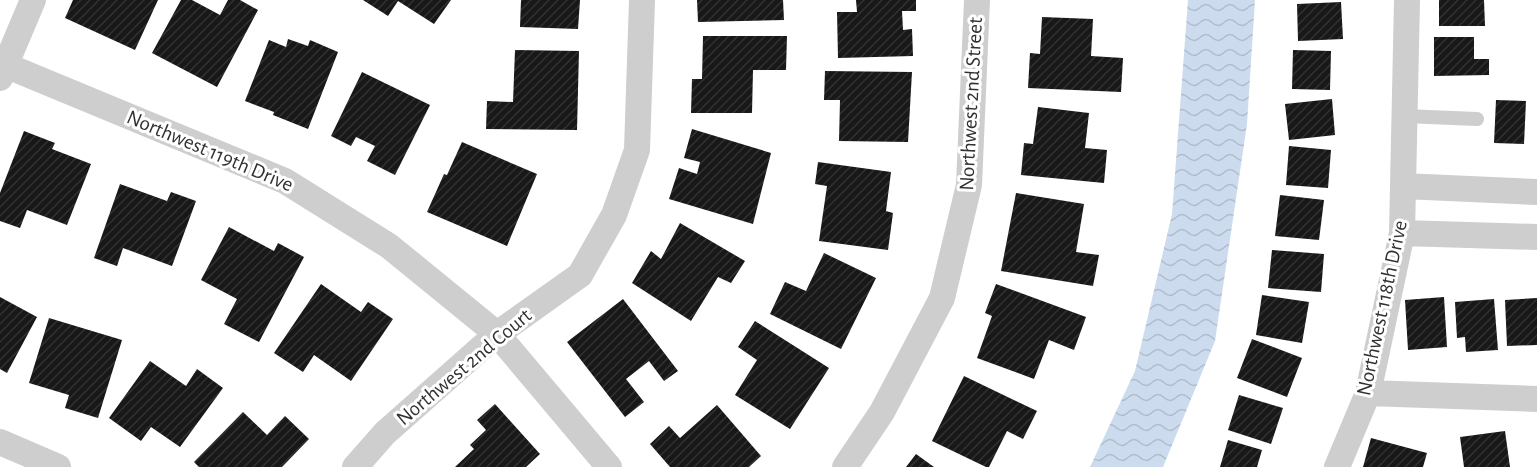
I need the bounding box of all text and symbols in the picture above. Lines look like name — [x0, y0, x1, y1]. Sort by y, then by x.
street label: Northwest 2nd Street — [956, 16, 986, 191]
street label: Northwest 119th Drive — [124, 106, 296, 196]
street label: Northwest 118th Drive — [1353, 218, 1411, 398]
street label: Northwest 2nd Court — [393, 304, 536, 429]

